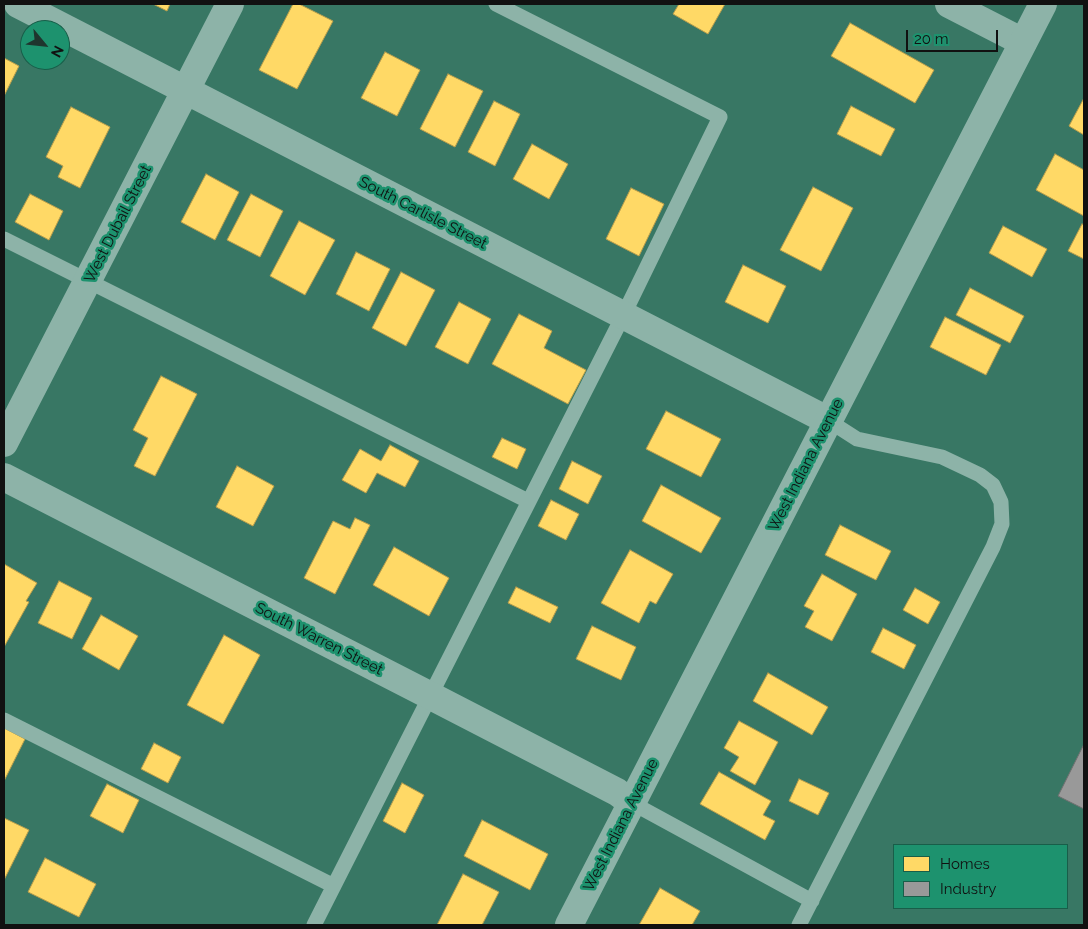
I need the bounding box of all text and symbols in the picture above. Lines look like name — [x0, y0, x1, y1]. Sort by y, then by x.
north arrow — [20, 20, 70, 70]
scale bar — [908, 20, 1000, 52]
text: 20 m — [914, 30, 949, 48]
text: N — [48, 43, 67, 60]
street label: West Dubail Street — [81, 162, 155, 286]
street label: South Carlisle Street — [356, 173, 490, 253]
street label: West Indiana Avenue — [765, 396, 847, 534]
street label: South Warren Street — [252, 599, 386, 679]
street label: West Indiana Avenue — [580, 756, 662, 894]
legend — [893, 844, 1068, 909]
text: Homes — [940, 855, 990, 873]
text: Industry — [940, 880, 996, 898]

